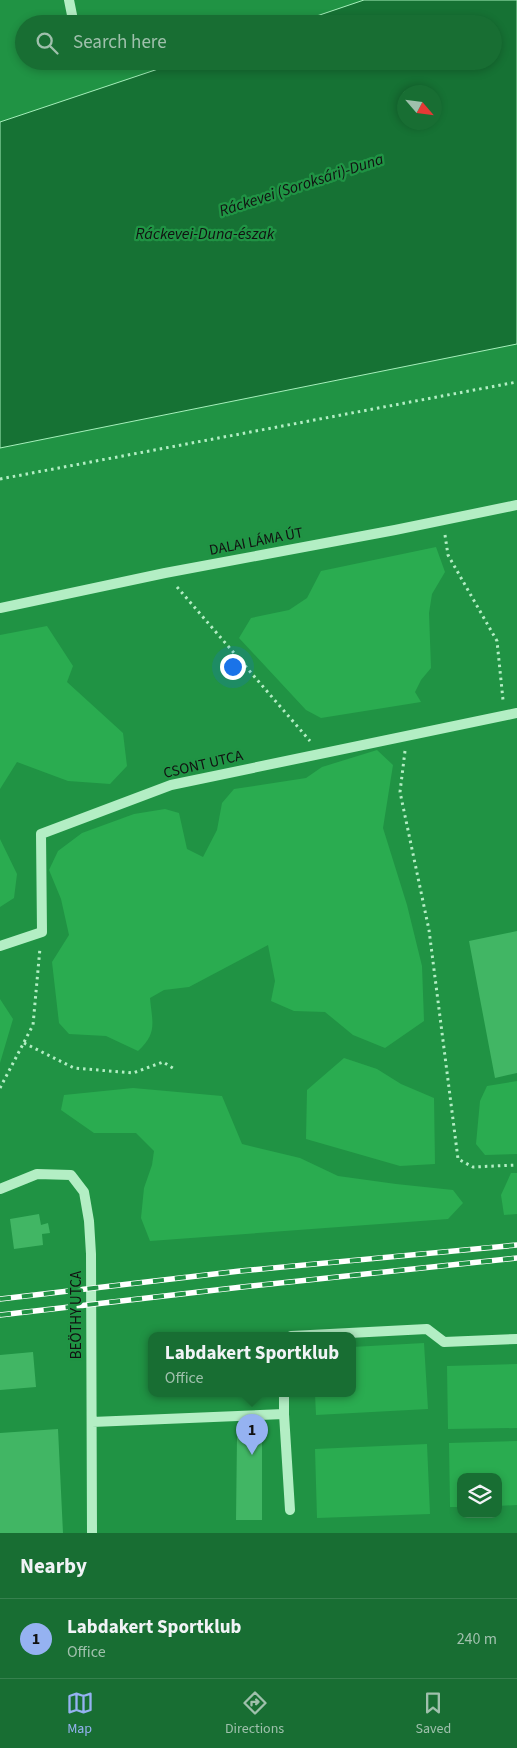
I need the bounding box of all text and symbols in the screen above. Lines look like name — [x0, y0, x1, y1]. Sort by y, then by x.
search box — [15, 15, 502, 70]
icon: search — [33, 29, 61, 57]
text: Search here — [73, 29, 167, 56]
north arrow — [397, 85, 442, 130]
water label: Ráckevei (Soroksári)-Duna — [216, 148, 387, 222]
water label: Ráckevei-Duna-észak — [136, 223, 275, 245]
street label: DALAI LÁMA ÚT — [208, 522, 305, 561]
your location — [220, 654, 246, 680]
street label: CSONT UTCA — [161, 745, 246, 784]
street label: BEÖTHY UTCA — [66, 1270, 87, 1359]
popup — [148, 1332, 356, 1397]
text: Labdakert Sportklub — [165, 1340, 339, 1367]
text: Office — [165, 1367, 204, 1389]
pin: 1 — [236, 1414, 268, 1455]
map controls — [457, 1473, 502, 1518]
button: layers — [457, 1473, 502, 1518]
text: Nearby — [20, 1551, 87, 1581]
text: Labdakert Sportklub — [67, 1614, 241, 1641]
text: 1 — [32, 1628, 40, 1650]
text: 240 m — [457, 1628, 497, 1650]
text: Office — [67, 1641, 106, 1663]
tab: Map — [66, 1689, 94, 1739]
tab: Directions — [225, 1689, 284, 1739]
tab: Saved — [416, 1689, 451, 1739]

